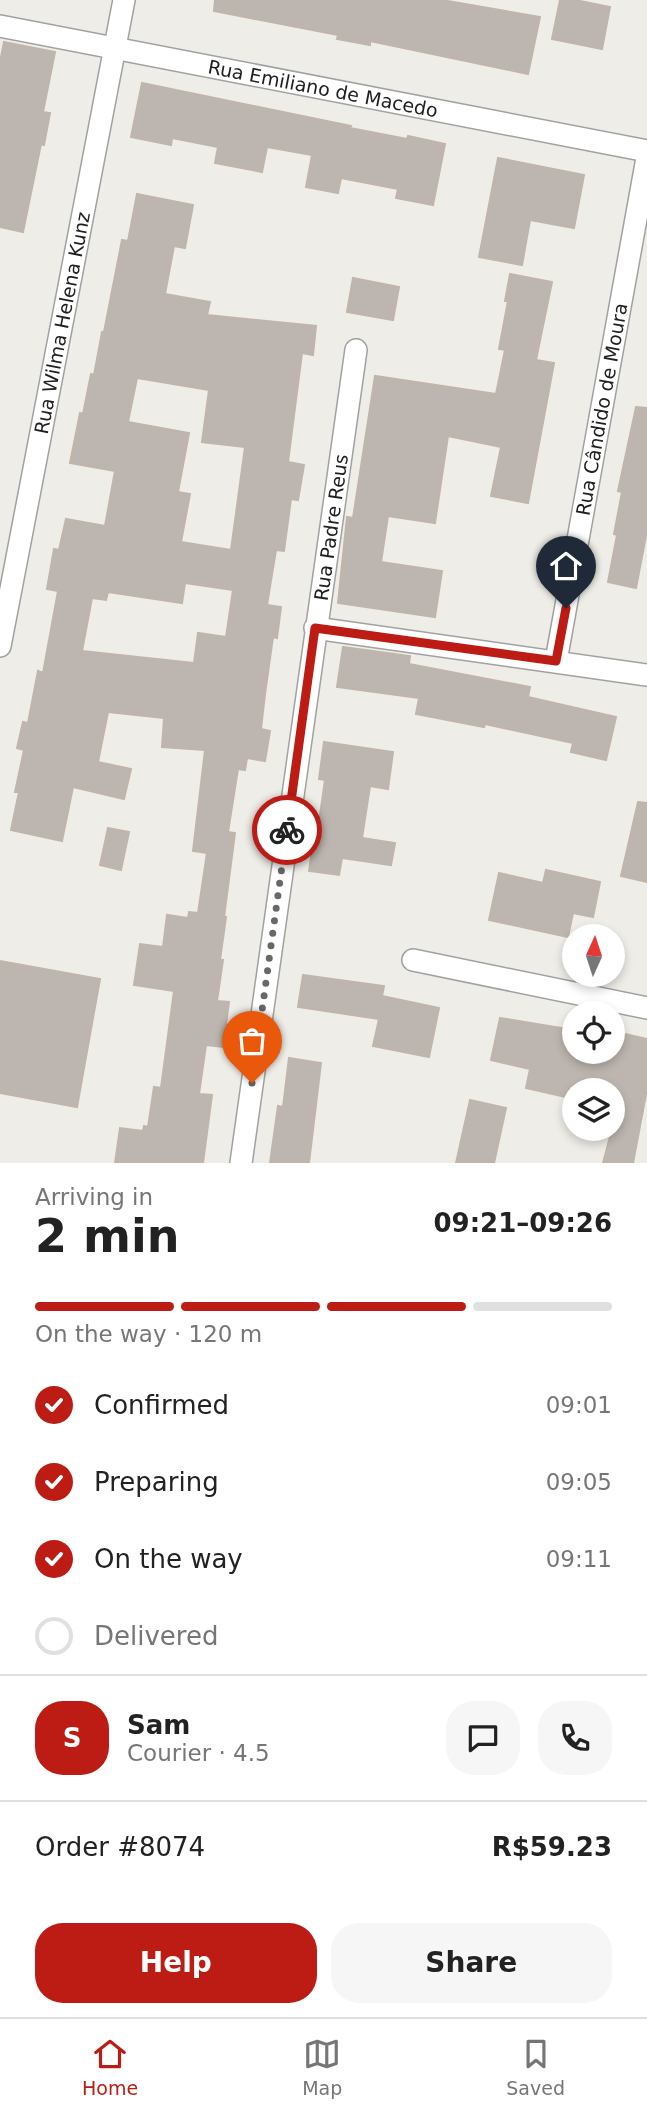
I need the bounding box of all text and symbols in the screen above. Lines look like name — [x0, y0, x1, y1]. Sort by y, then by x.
street label: Rua Emiliano de Macedo — [206, 55, 440, 121]
street label: Rua Wilma Helena Kunz — [30, 210, 94, 436]
street label: Rua Cândido de Moura — [572, 301, 632, 517]
street label: Rua Padre Reus — [310, 453, 352, 602]
pin — [536, 536, 596, 608]
icon: home — [547, 547, 585, 585]
courier — [252, 795, 322, 865]
icon: bike — [268, 811, 306, 849]
north arrow — [562, 924, 625, 987]
map controls — [562, 924, 625, 1141]
button: locate — [562, 1001, 625, 1064]
pin — [222, 1011, 282, 1083]
icon: bag — [233, 1022, 271, 1060]
button: layers — [562, 1078, 625, 1141]
text: Arriving in — [35, 1184, 153, 1210]
text: 09:21–09:26 — [433, 1208, 612, 1238]
text: 2 min — [35, 1209, 179, 1263]
text: On the way · 120 m — [35, 1321, 262, 1347]
icon: check — [35, 1386, 73, 1424]
text: Confirmed — [94, 1390, 229, 1420]
text: 09:01 — [546, 1392, 612, 1418]
icon: check — [35, 1463, 73, 1501]
text: Preparing — [94, 1467, 219, 1497]
text: 09:05 — [546, 1469, 612, 1495]
icon: check — [35, 1540, 73, 1578]
text: On the way — [94, 1544, 243, 1574]
text: 09:11 — [546, 1546, 612, 1572]
text: Delivered — [94, 1621, 218, 1651]
button: chat — [446, 1701, 520, 1775]
button: phone — [538, 1701, 612, 1775]
text: Sam — [127, 1710, 190, 1740]
text: S — [63, 1723, 81, 1753]
text: Courier · 4.5 — [127, 1740, 270, 1766]
text: Order #8074 — [35, 1832, 205, 1862]
text: R$59.23 — [492, 1832, 612, 1862]
button: Help — [35, 1923, 317, 2003]
button: Share — [331, 1923, 612, 2003]
tab: Home — [82, 2035, 138, 2099]
tab: Map — [302, 2035, 342, 2099]
tab: Saved — [506, 2035, 565, 2099]

